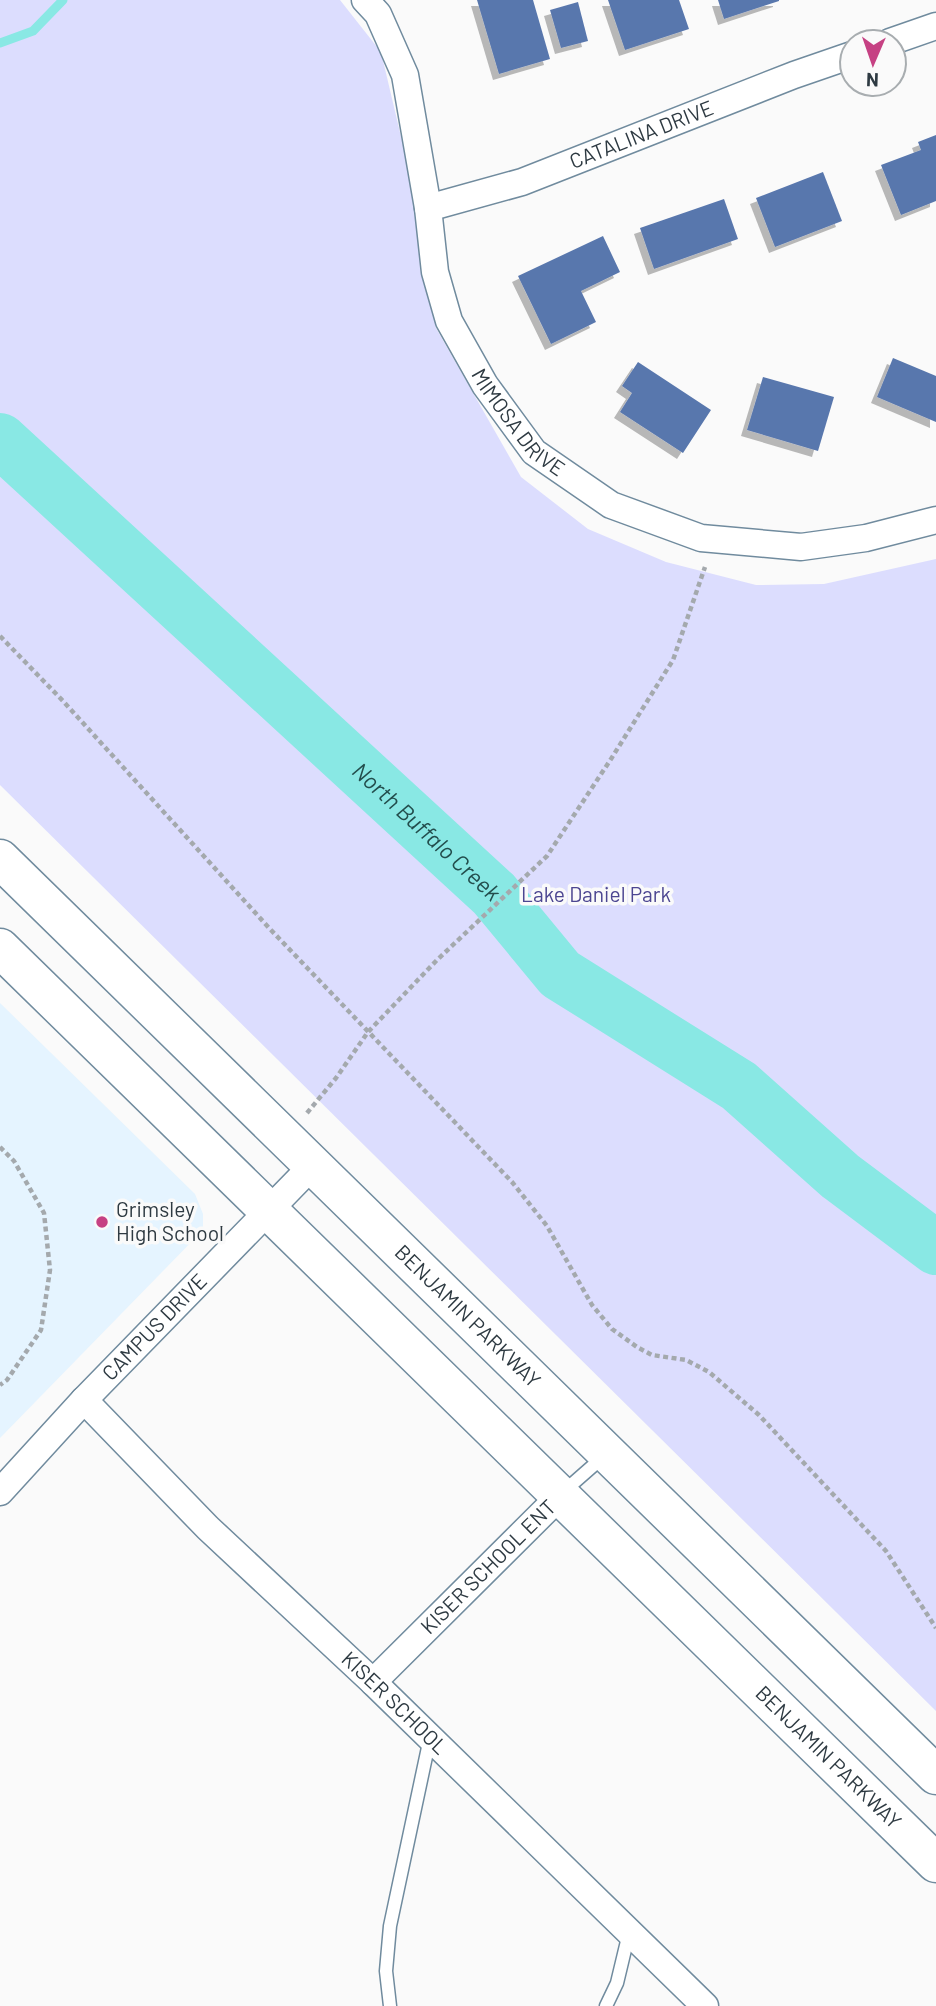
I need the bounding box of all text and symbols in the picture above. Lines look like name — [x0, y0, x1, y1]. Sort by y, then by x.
north arrow — [838, 28, 908, 98]
text: N — [866, 69, 879, 92]
street label: CATALINA DRIVE — [566, 94, 716, 173]
street label: MIMOSA DRIVE — [467, 364, 570, 481]
water label: North Buffalo Creek — [347, 756, 507, 906]
park label: Lake Daniel Park — [521, 881, 671, 906]
place label: Grimsley High School — [116, 1196, 224, 1245]
marker: Grimsley High School — [94, 1214, 110, 1230]
street label: BENJAMIN PARKWAY — [390, 1239, 546, 1392]
street label: CAMPUS DRIVE — [96, 1268, 211, 1385]
street label: KISER SCHOOL ENT — [415, 1494, 560, 1638]
street label: KISER SCHOOL — [337, 1646, 453, 1759]
street label: BENJAMIN PARKWAY — [751, 1680, 907, 1833]

